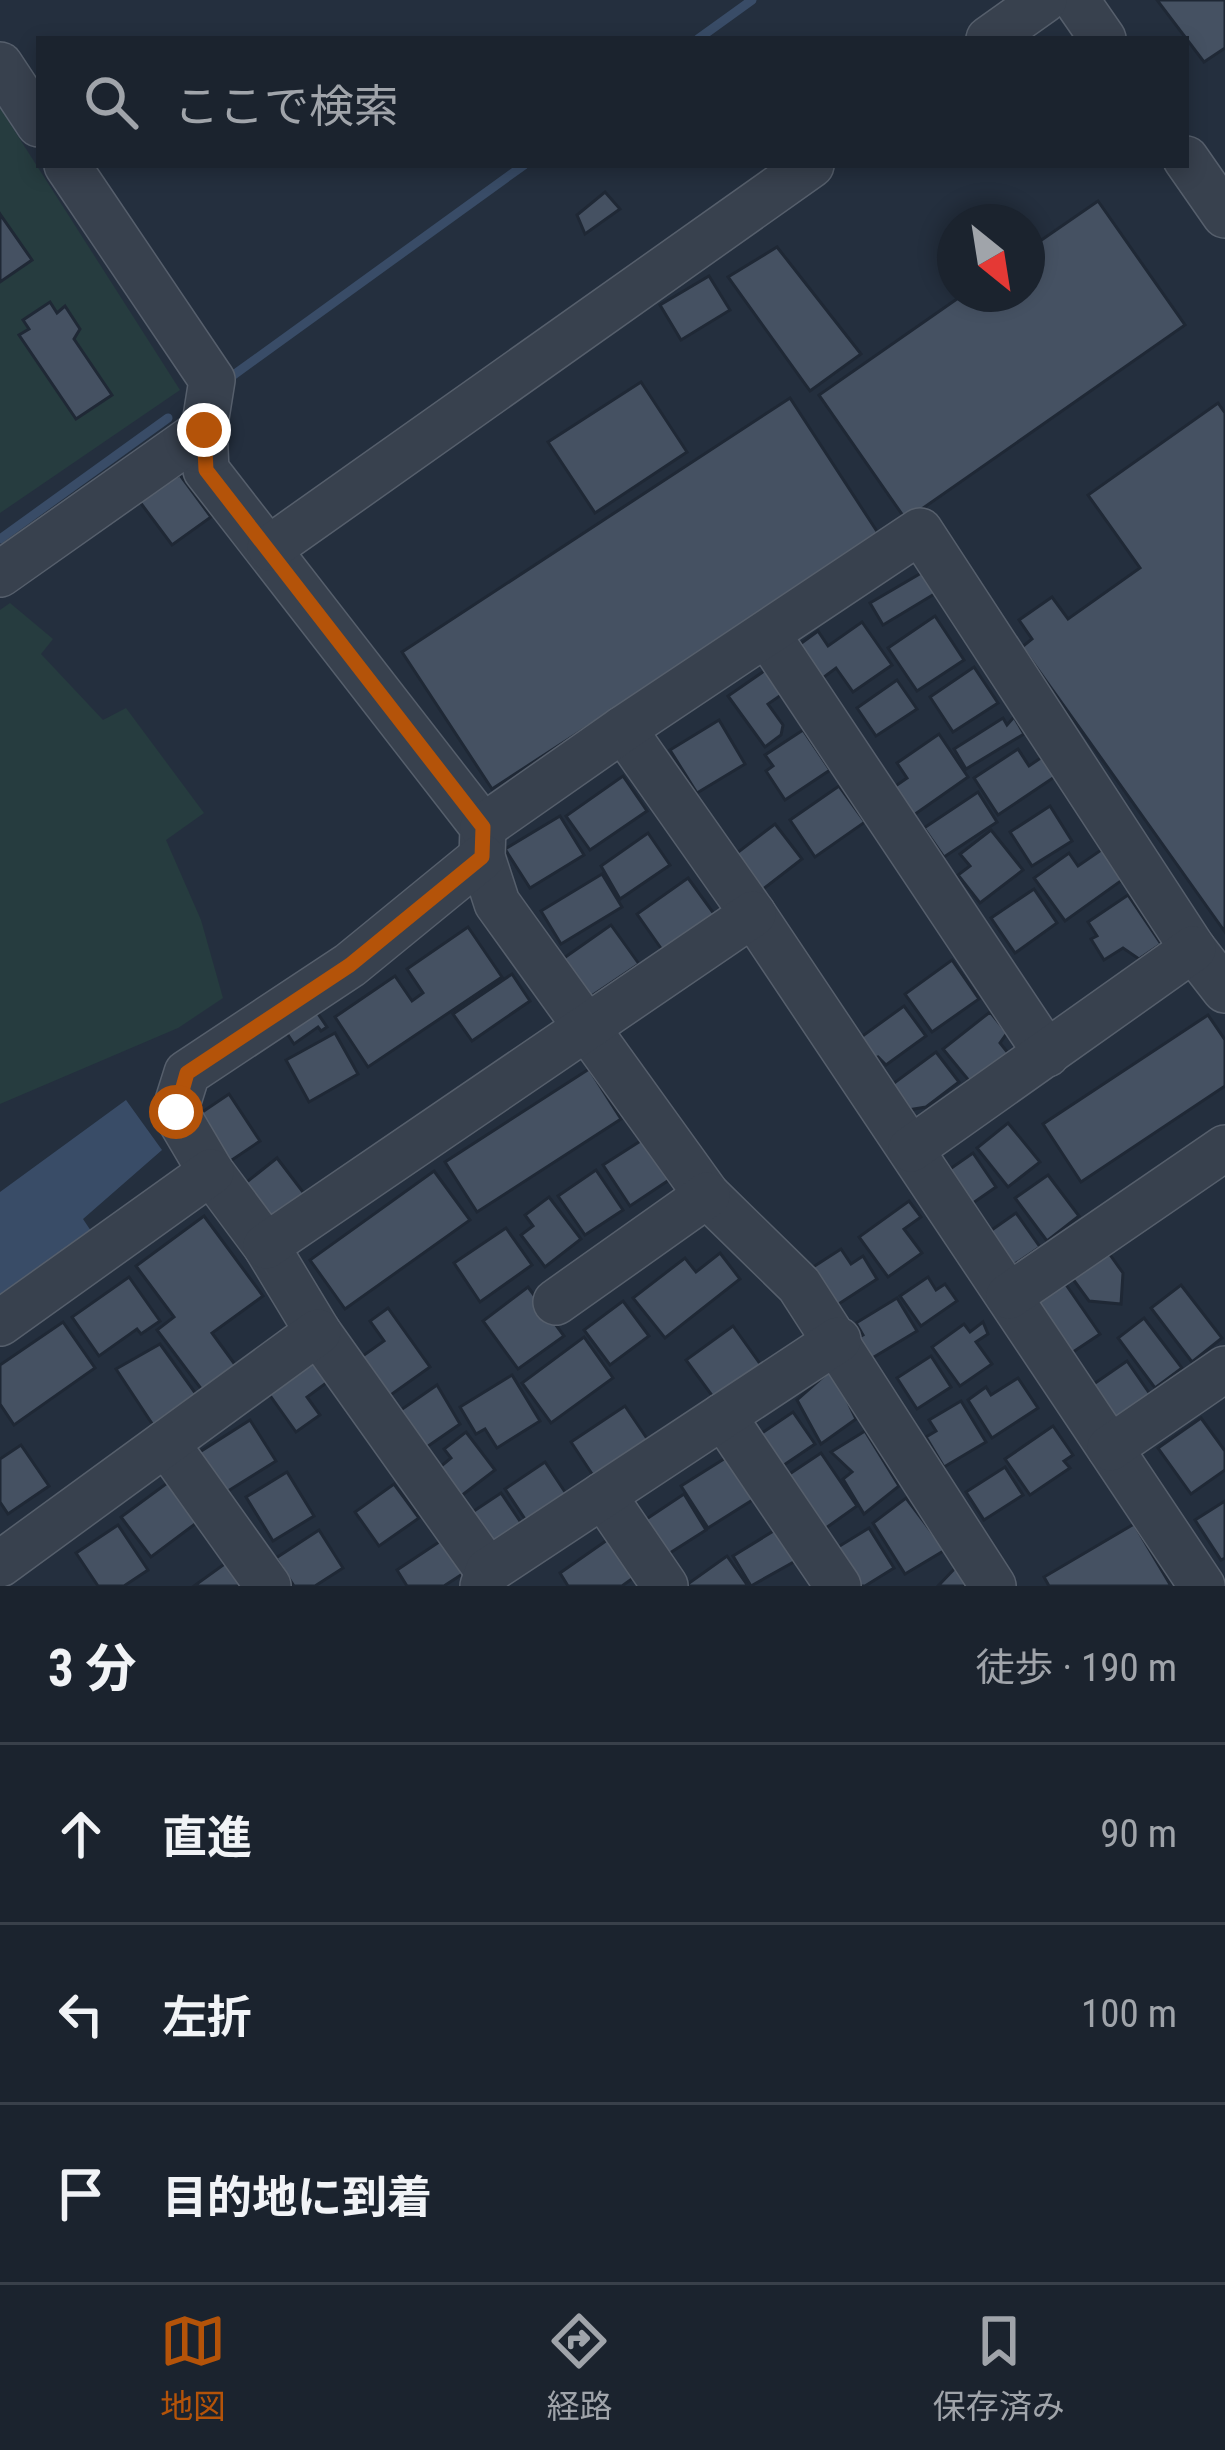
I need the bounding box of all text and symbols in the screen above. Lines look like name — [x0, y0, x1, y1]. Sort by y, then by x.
search box — [36, 36, 1189, 168]
icon: search — [78, 69, 144, 135]
text: ここで検索 — [174, 80, 399, 133]
north arrow — [937, 204, 1045, 312]
route end — [177, 403, 231, 457]
route start — [149, 1085, 203, 1139]
text: 3 分 — [48, 1639, 137, 1698]
text: 徒歩 · 190 m — [976, 1645, 1177, 1691]
icon: ahead — [48, 1801, 114, 1867]
text: 直進 — [162, 1811, 252, 1864]
text: 90 m — [1100, 1811, 1177, 1857]
icon: left — [48, 1981, 114, 2047]
text: 左折 — [162, 1991, 252, 2044]
text: 100 m — [1081, 1991, 1177, 2037]
icon: arrive — [48, 2161, 114, 2227]
text: 目的地に到着 — [162, 2171, 432, 2224]
tab: 地図 — [160, 2308, 226, 2428]
tab: 経路 — [546, 2308, 612, 2428]
tab: 保存済み — [933, 2308, 1065, 2428]

